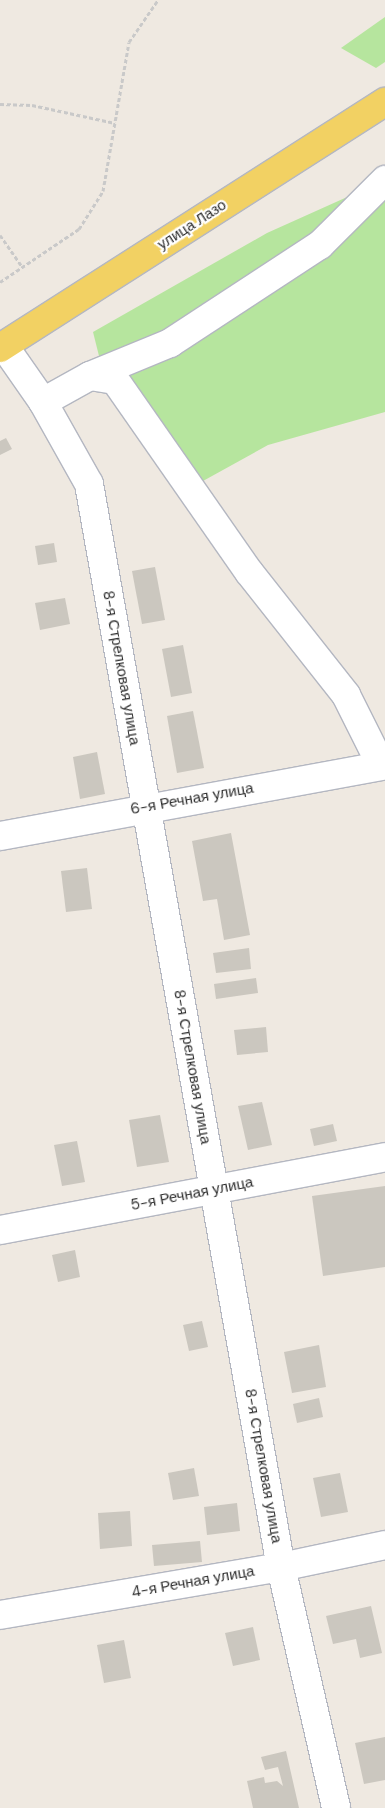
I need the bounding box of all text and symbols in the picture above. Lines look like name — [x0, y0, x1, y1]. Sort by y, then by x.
street label: улица Лазо — [154, 196, 230, 254]
street label: 8-я Стрелковая улица — [99, 589, 143, 747]
street label: 6-я Речная улица — [129, 779, 255, 819]
street label: 8-я Стрелковая улица — [170, 988, 214, 1146]
street label: 5-я Речная улица — [129, 1173, 255, 1215]
street label: 8-я Стрелковая улица — [241, 1387, 285, 1545]
street label: 4-я Речная улица — [130, 1562, 256, 1602]

